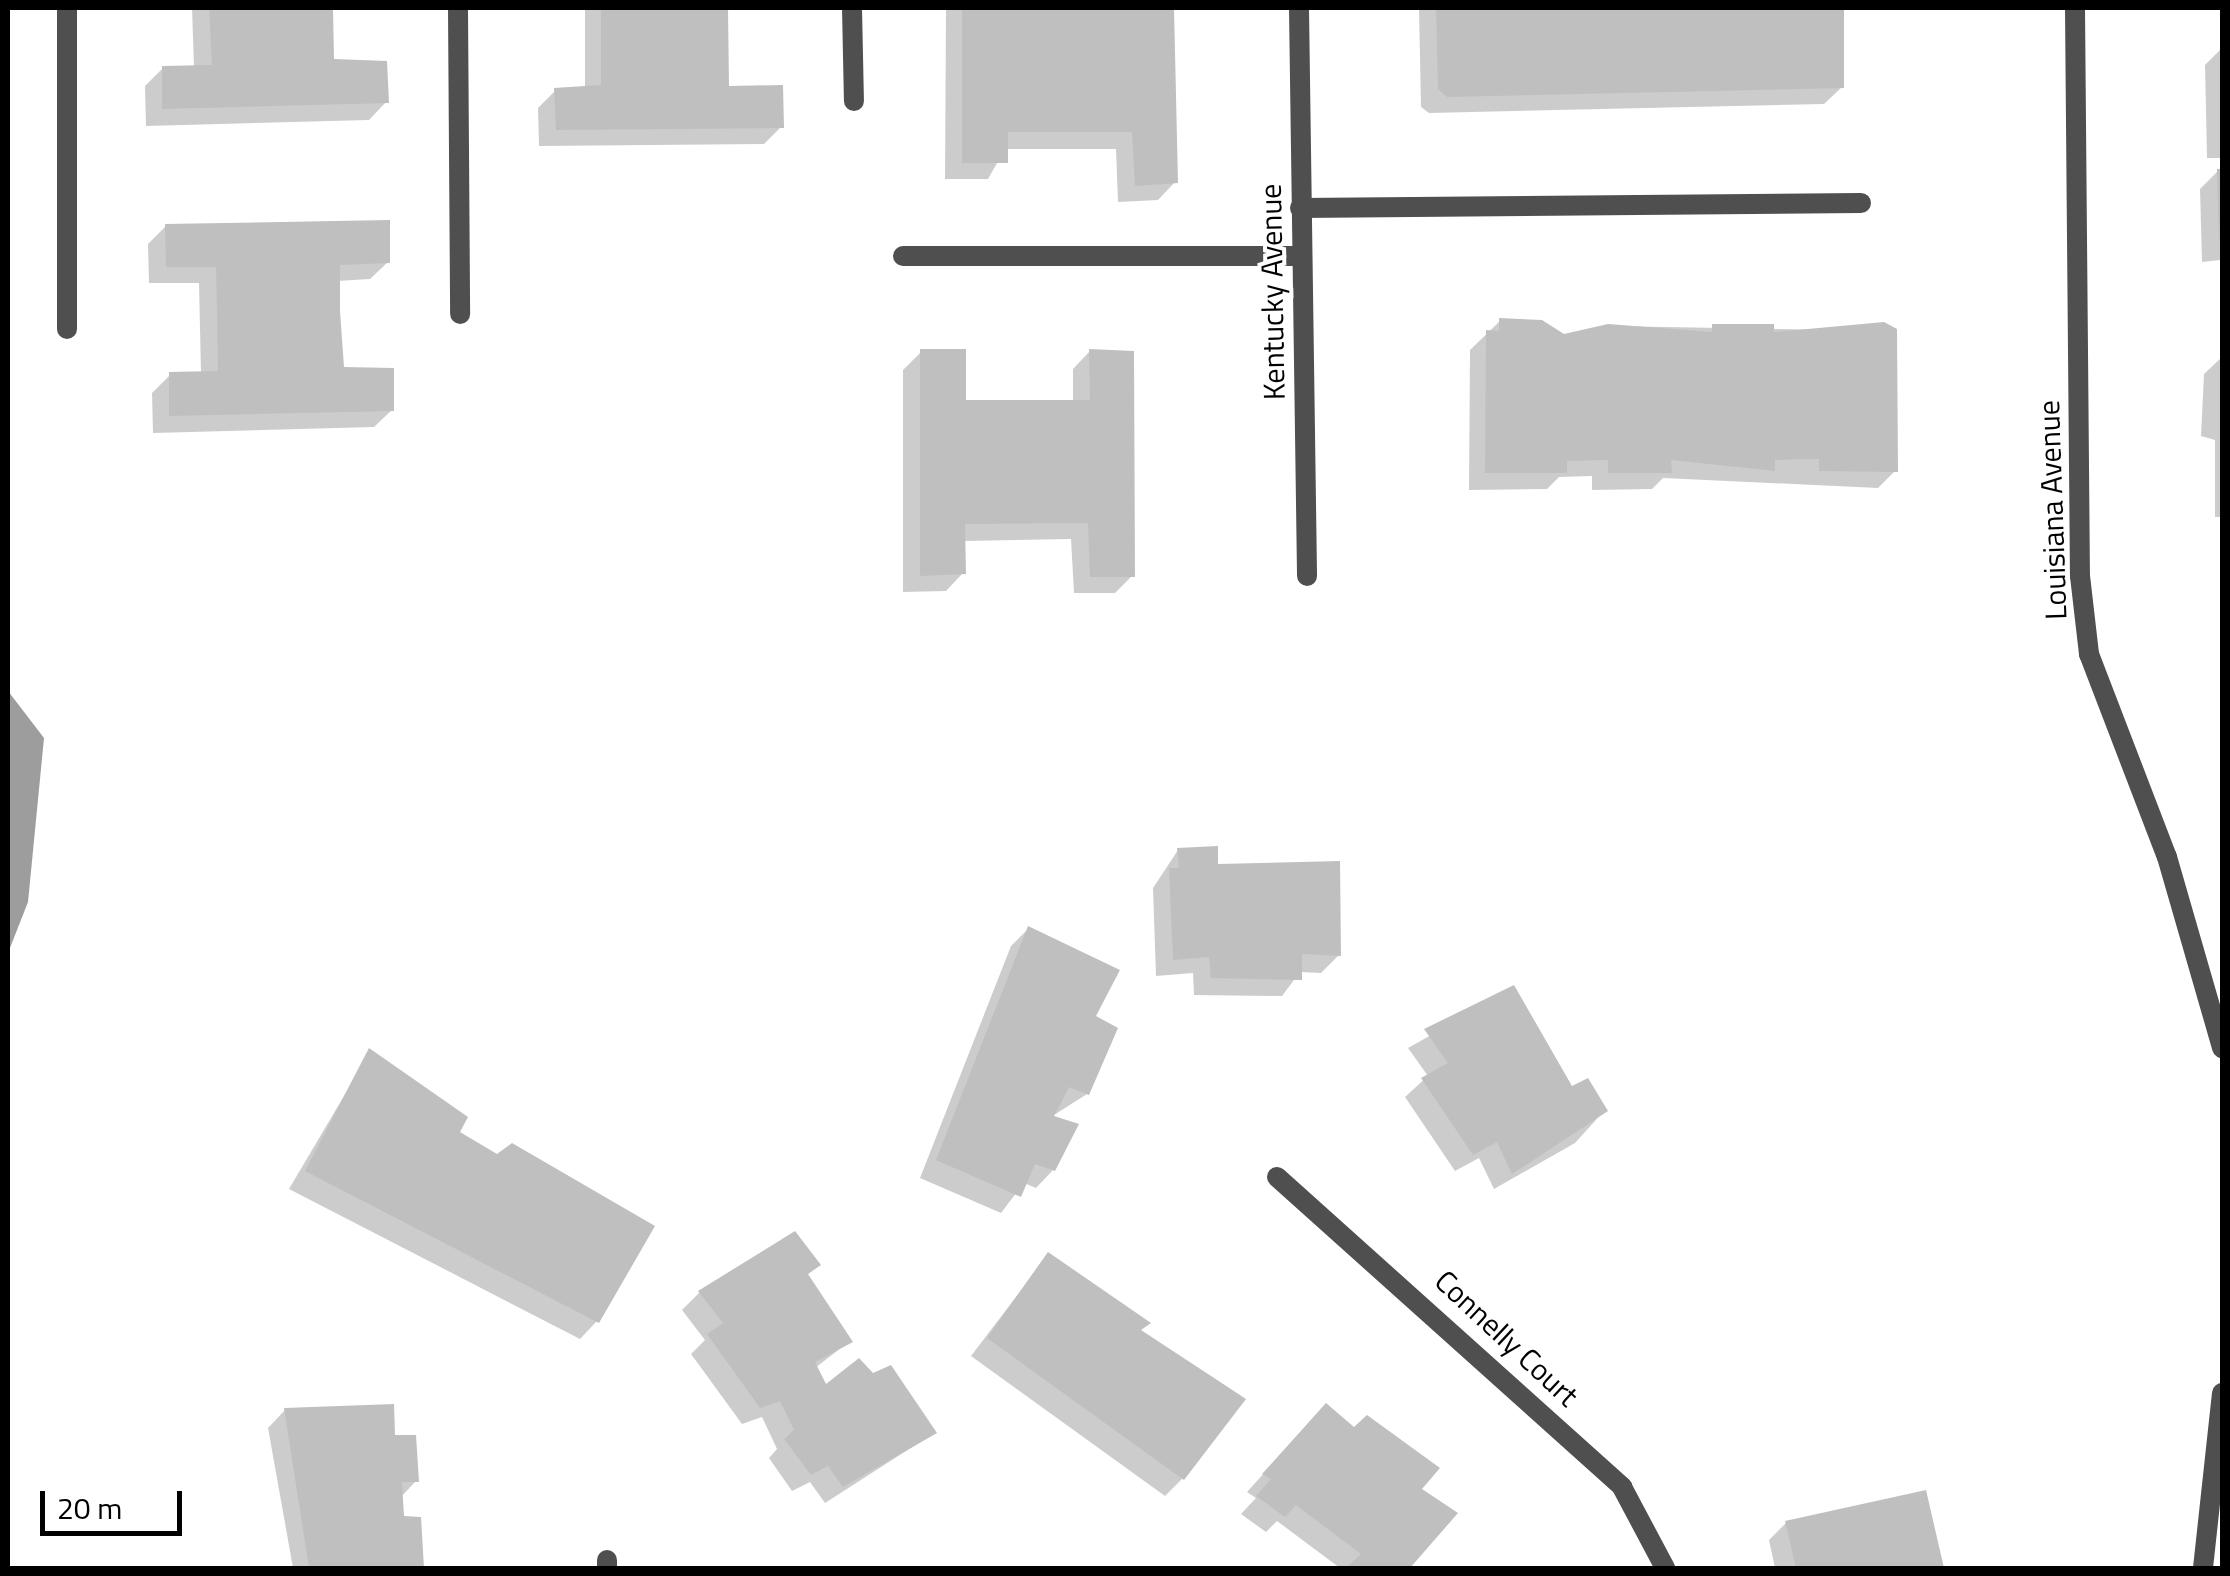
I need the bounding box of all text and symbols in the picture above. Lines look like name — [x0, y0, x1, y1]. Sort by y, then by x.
street label: Kentucky Avenue — [1252, 183, 1292, 401]
street label: Louisiana Avenue — [2030, 400, 2074, 620]
street label: Connelly Court — [1428, 1262, 1586, 1414]
scale bar — [45, 1471, 188, 1533]
text: 20 m — [57, 1485, 122, 1531]

